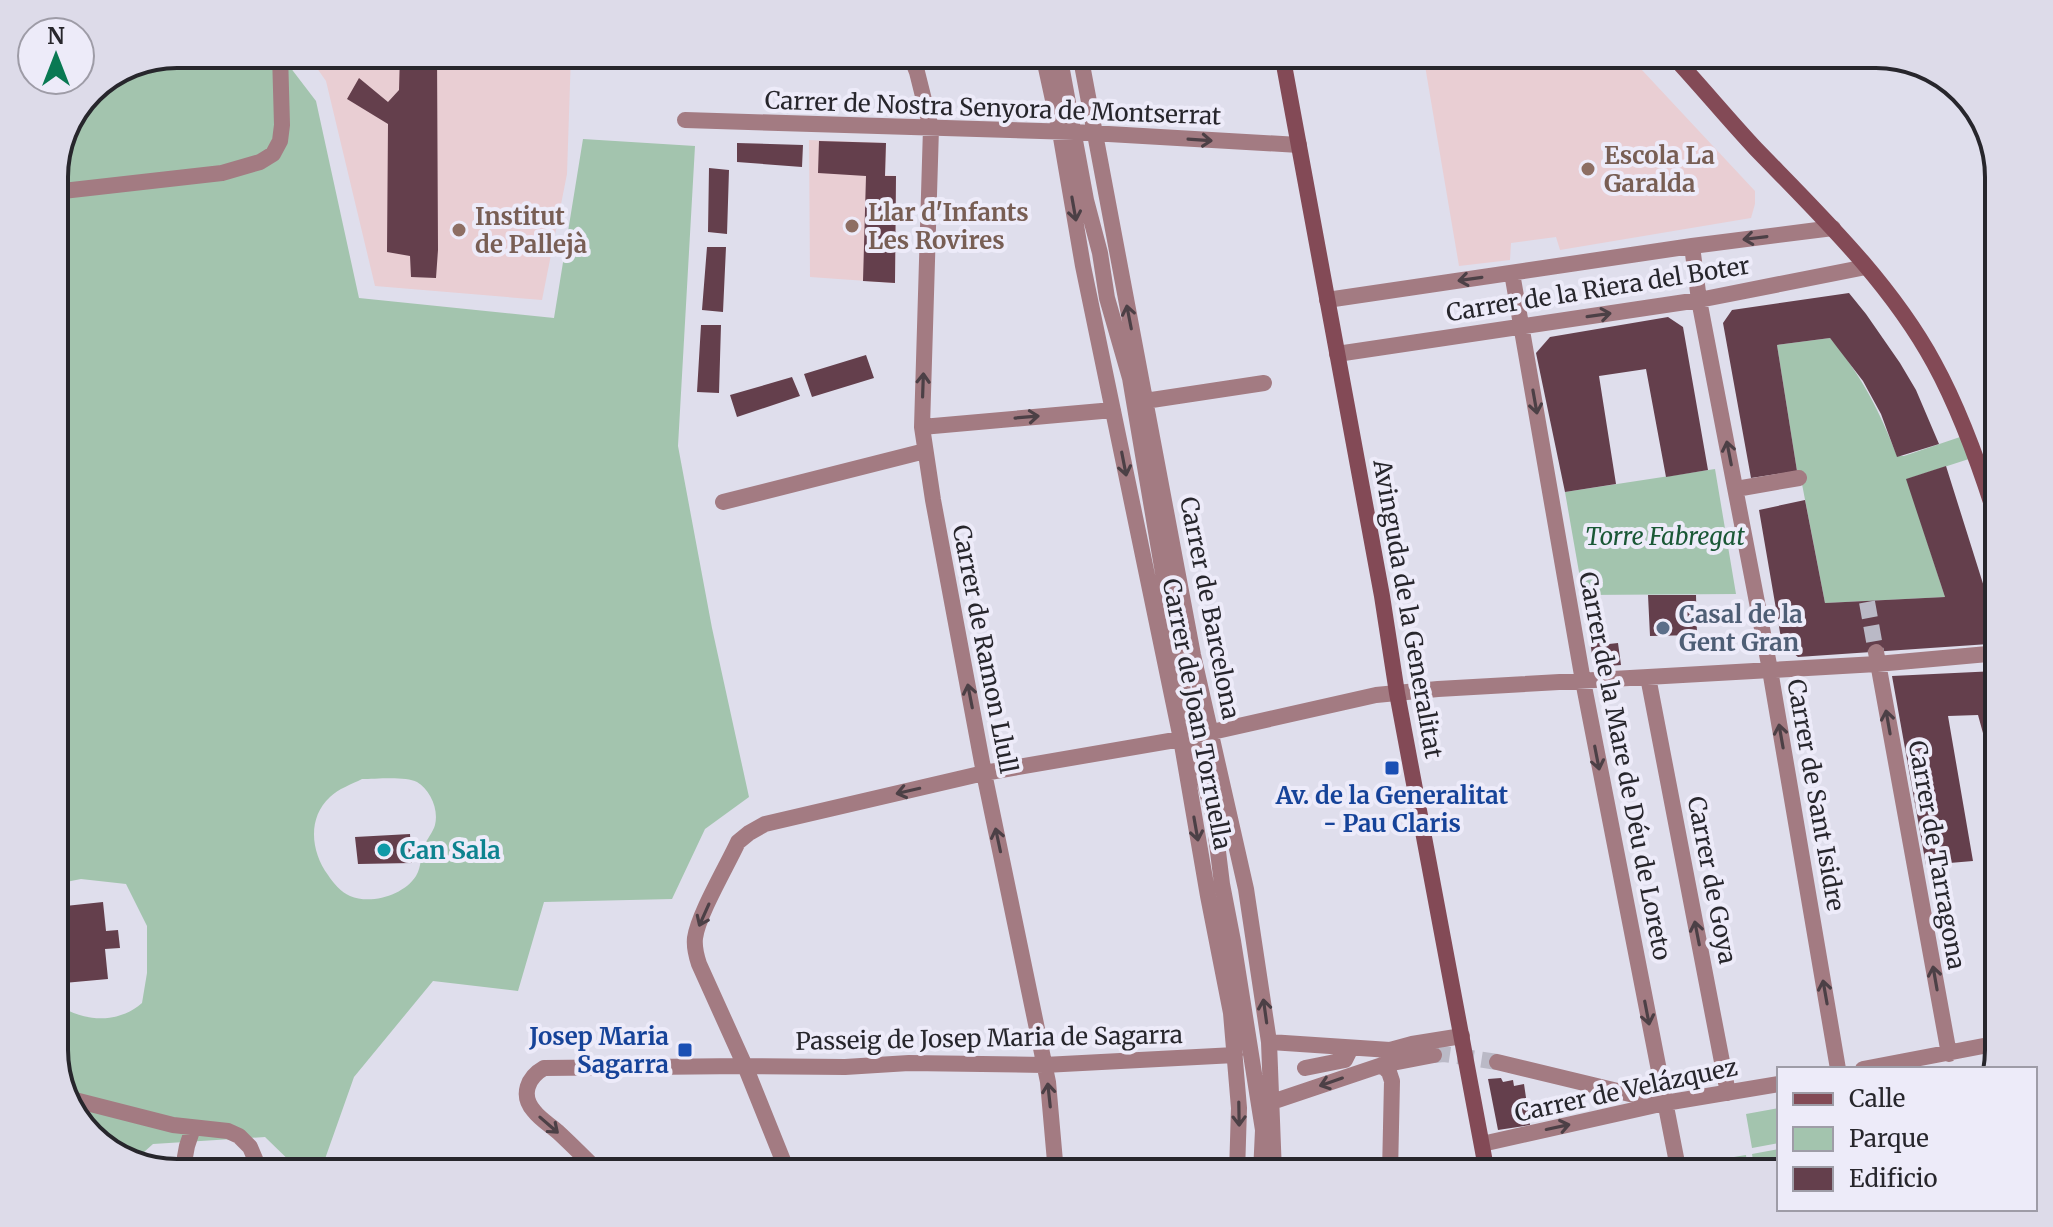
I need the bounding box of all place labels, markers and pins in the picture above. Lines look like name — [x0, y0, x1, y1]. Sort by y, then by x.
place label: Escola La Garalda — [1604, 140, 1715, 199]
marker: Escola La Garalda — [1579, 160, 1597, 178]
place label: Llar d'Infants Les Rovires — [868, 197, 1029, 256]
place label: Institut de Pallejà — [475, 201, 587, 260]
marker: Llar d'Infants Les Rovires — [843, 217, 861, 235]
marker: Institut de Pallejà — [450, 221, 468, 239]
place label: Casal de la Gent Gran — [1679, 599, 1803, 658]
marker: Casal de la Gent Gran — [1654, 619, 1672, 637]
marker: Av. de la Generalitat - Pau Claris — [1383, 759, 1401, 777]
place label: Av. de la Generalitat - Pau Claris — [1275, 780, 1509, 839]
place label: Can Sala — [400, 835, 501, 866]
marker: Can Sala — [375, 841, 393, 859]
place label: Josep Maria Sagarra — [528, 1021, 669, 1080]
marker: Josep Maria Sagarra — [676, 1041, 694, 1059]

